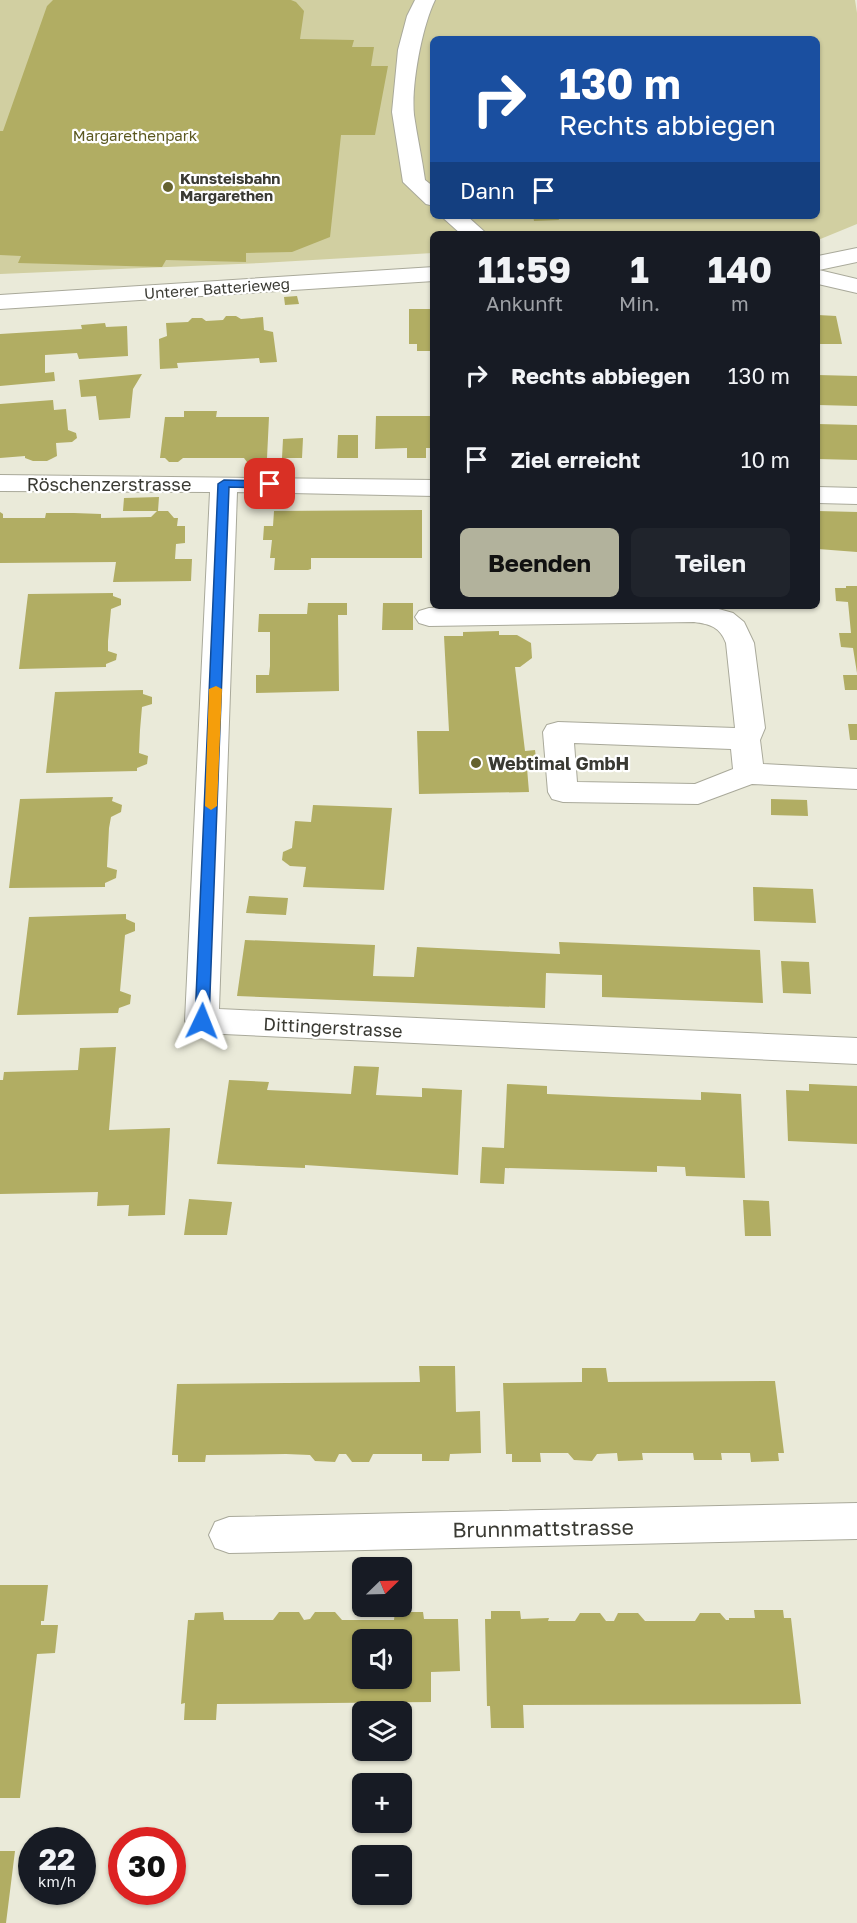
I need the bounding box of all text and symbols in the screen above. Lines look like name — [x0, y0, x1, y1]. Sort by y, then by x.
text: 130 m — [559, 58, 681, 108]
icon: right — [460, 60, 538, 138]
text: Rechts abbiegen — [559, 109, 776, 141]
park label: Margarethenpark — [73, 126, 198, 144]
place label: Kunsteisbahn Margarethen — [180, 169, 280, 204]
icon: arrive — [527, 174, 560, 207]
text: Dann — [460, 177, 515, 204]
marker: Kunsteisbahn Margarethen — [161, 180, 175, 194]
text: 11:59 — [478, 248, 571, 291]
text: 1 — [630, 248, 649, 291]
text: 140 — [708, 248, 772, 291]
street label: Unterer Batterieweg — [144, 274, 290, 302]
text: Ankunft — [486, 291, 563, 315]
text: Min. — [619, 291, 660, 315]
text: m — [731, 291, 749, 315]
icon: right — [460, 359, 493, 392]
text: Rechts abbiegen — [511, 362, 690, 389]
text: 130 m — [728, 362, 790, 389]
icon: arrive — [460, 443, 493, 476]
text: Ziel erreicht — [511, 446, 640, 473]
text: 10 m — [741, 446, 790, 473]
pin — [244, 458, 295, 509]
icon: arrive — [253, 467, 286, 500]
street label: Röschenzerstrasse — [27, 473, 191, 495]
button: Beenden — [460, 528, 619, 597]
button: Teilen — [631, 528, 790, 597]
place label: Webtimal GmbH — [488, 752, 629, 774]
marker: Webtimal GmbH — [469, 756, 483, 770]
position arrow — [170, 989, 234, 1053]
street label: Dittingerstrasse — [263, 1012, 403, 1042]
street label: Brunnmattstrasse — [452, 1513, 634, 1543]
north arrow — [352, 1557, 412, 1617]
map controls — [352, 1557, 412, 1905]
button: sound — [352, 1629, 412, 1689]
button: layers — [352, 1701, 412, 1761]
button: + — [352, 1773, 412, 1833]
speed limit sign: 30 — [108, 1827, 186, 1905]
text: 22 — [39, 1841, 75, 1877]
button: − — [352, 1845, 412, 1905]
text: km/h — [38, 1872, 76, 1890]

